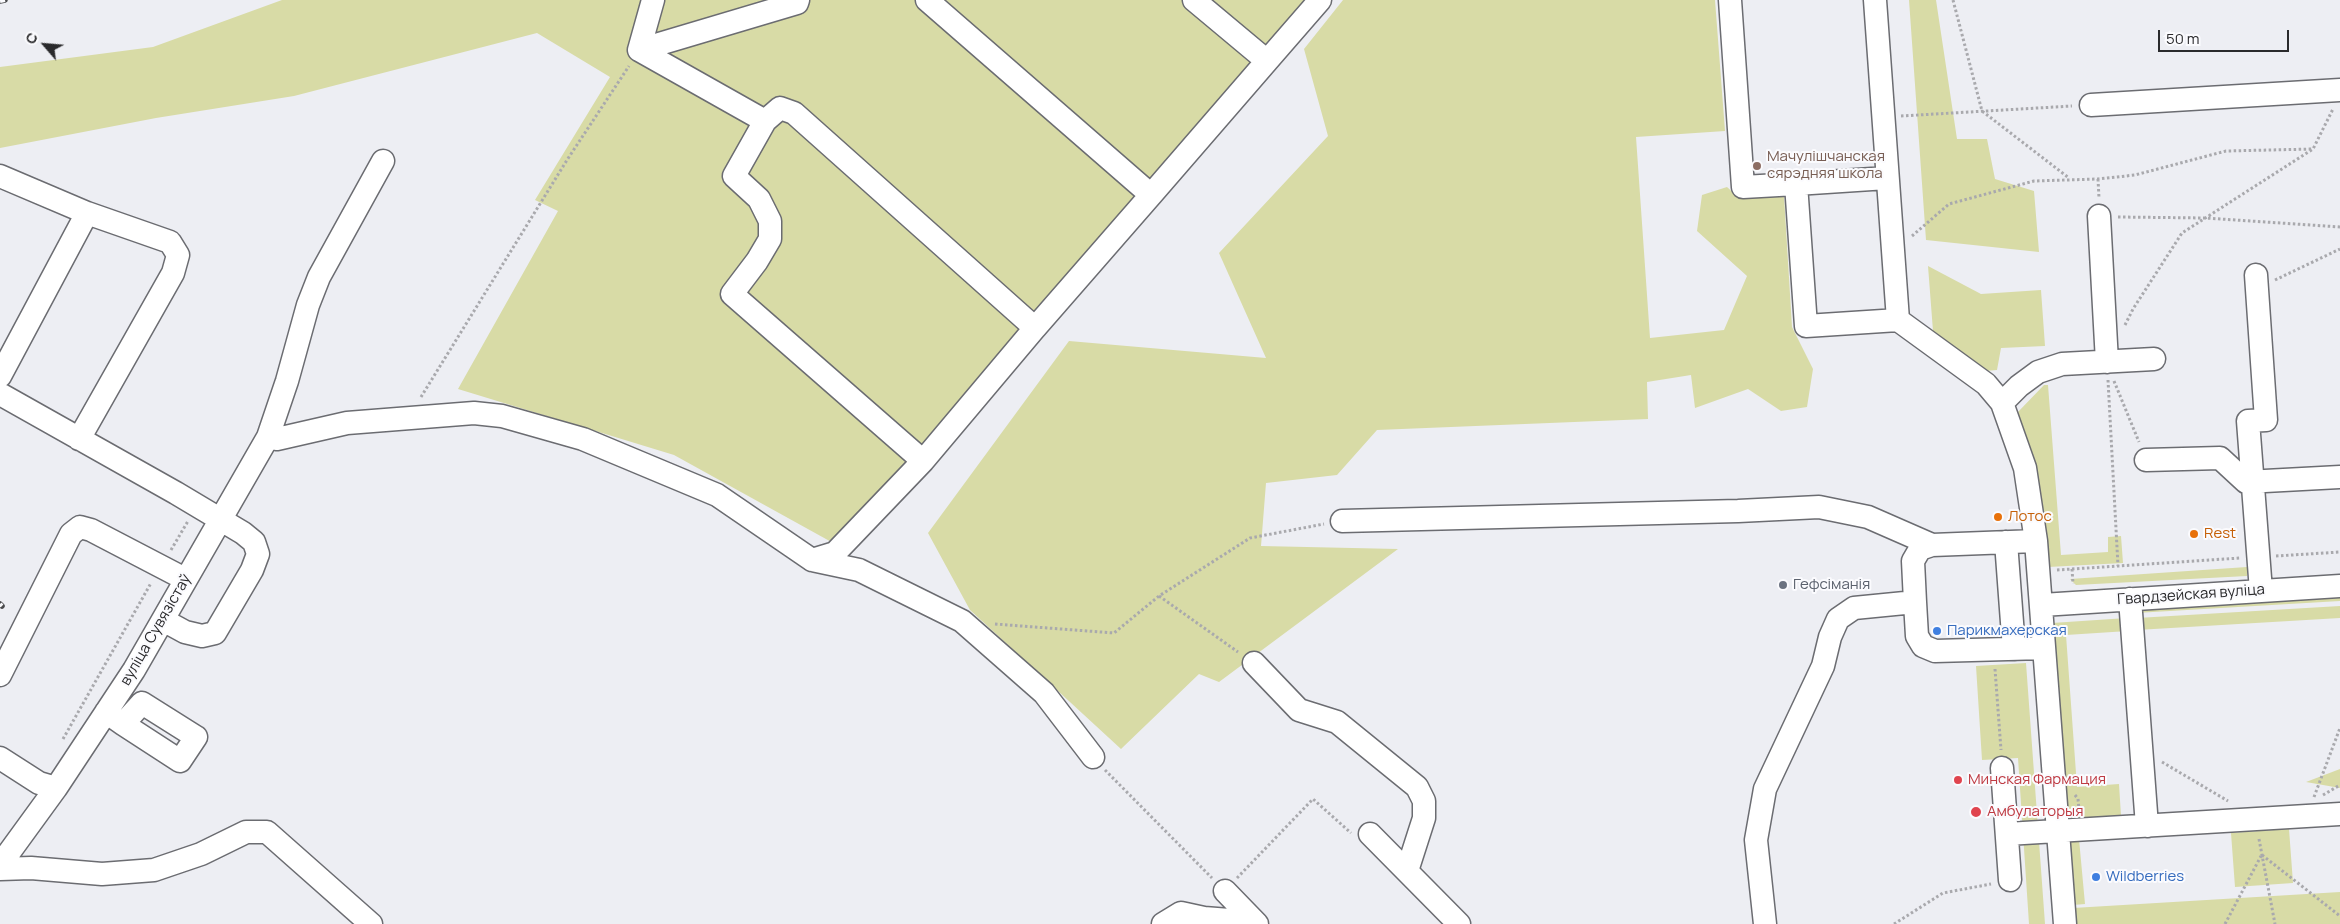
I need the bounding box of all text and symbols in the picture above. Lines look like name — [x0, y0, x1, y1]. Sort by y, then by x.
north arrow — [20, 20, 70, 70]
scale bar — [2160, 20, 2291, 52]
text: 50 m — [2166, 28, 2200, 49]
text: С — [20, 29, 42, 47]
place label: Мачулішчанская сярэдняя школа — [1767, 148, 1885, 183]
marker: Мачулішчанская сярэдняя школа — [1751, 160, 1763, 172]
place label: Лотос — [2008, 508, 2052, 526]
marker: Лотос — [1992, 511, 2004, 523]
place label: Rest — [2204, 525, 2236, 543]
marker: Rest — [2188, 528, 2200, 540]
street label: вуліца Сувязістаў — [117, 571, 195, 689]
place label: Гефсіманія — [1793, 576, 1870, 594]
marker: Гефсіманія — [1777, 579, 1789, 591]
street label: Гвардзейская вуліца — [2117, 581, 2265, 609]
place label: Парикмахерская — [1947, 622, 2067, 640]
marker: Парикмахерская — [1931, 625, 1943, 637]
place label: Минская Фармация — [1968, 771, 2106, 789]
marker: Минская Фармация — [1952, 774, 1964, 786]
place label: Амбулаторыя — [1987, 803, 2083, 821]
marker: Амбулаторыя — [1969, 805, 1983, 819]
place label: Wildberries — [2106, 868, 2184, 886]
marker: Wildberries — [2090, 871, 2102, 883]

